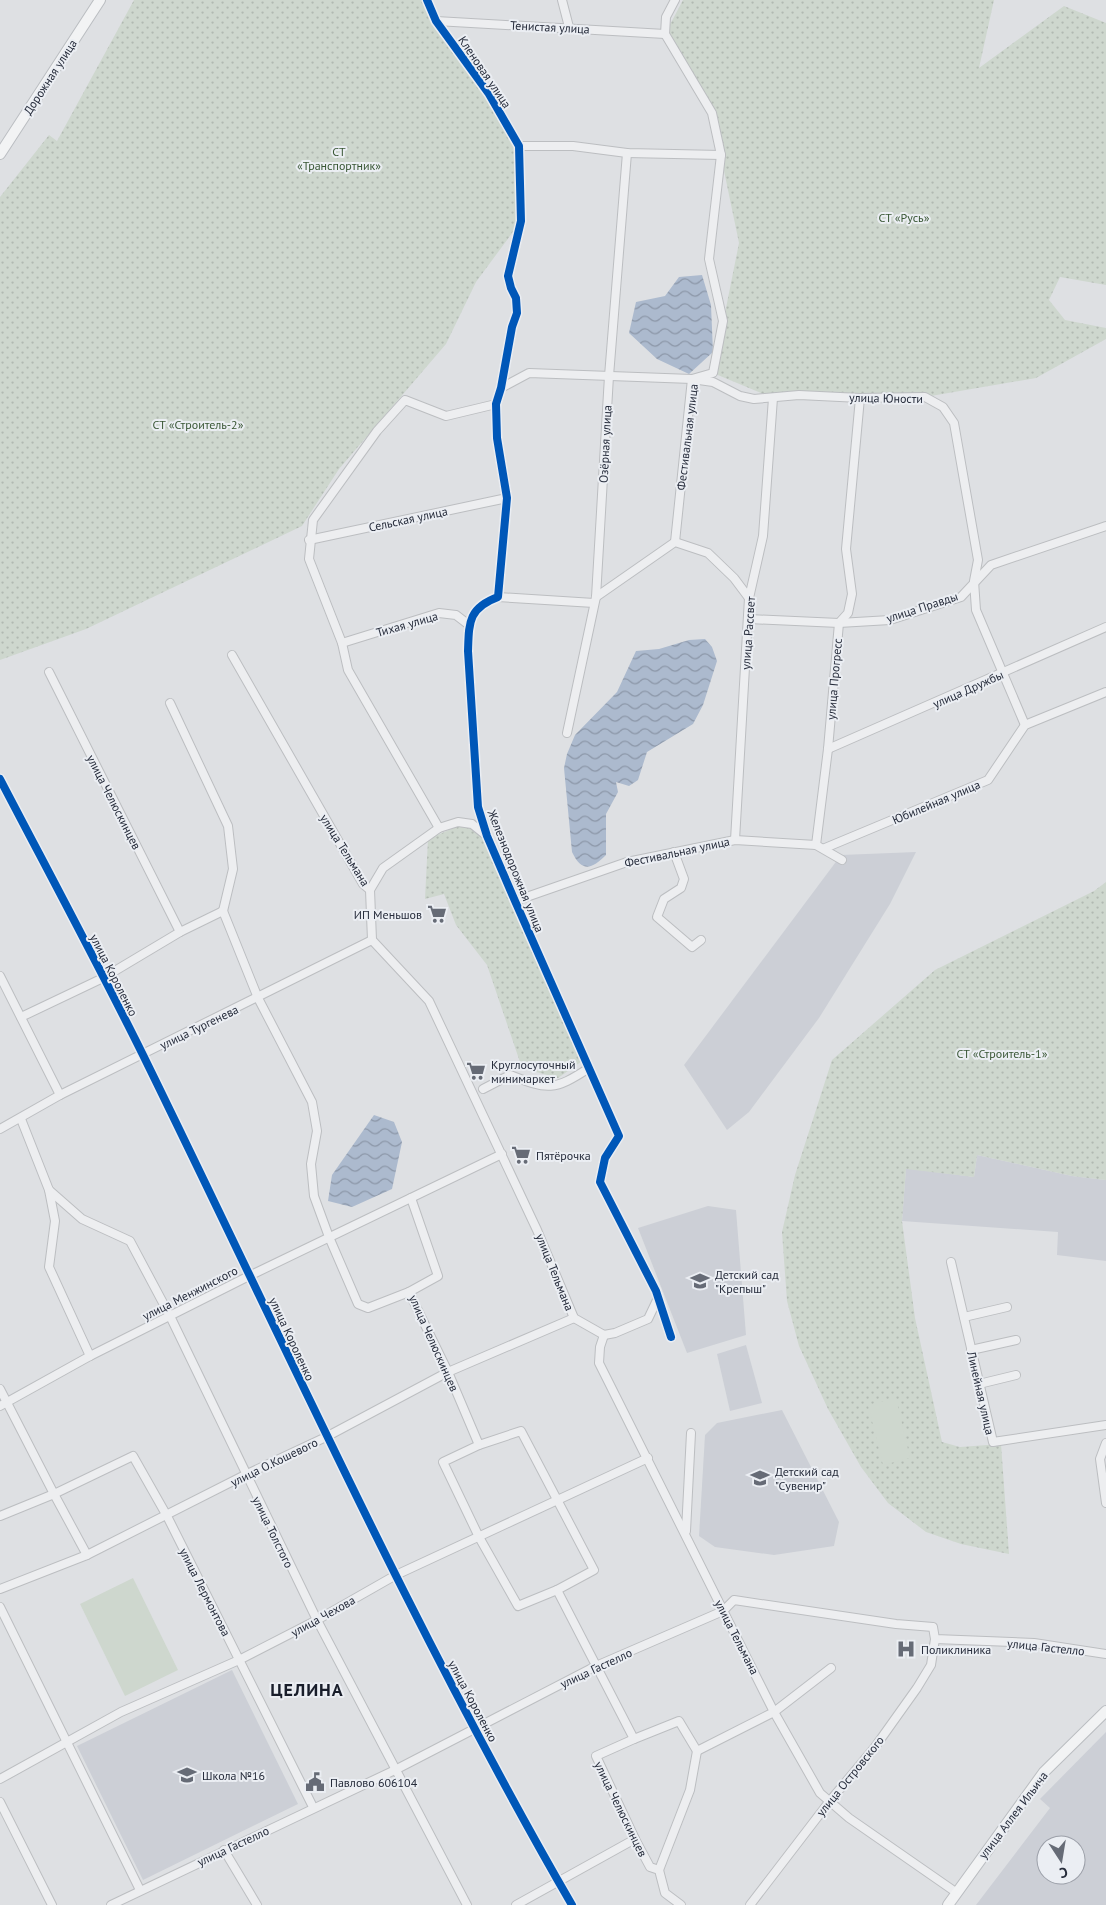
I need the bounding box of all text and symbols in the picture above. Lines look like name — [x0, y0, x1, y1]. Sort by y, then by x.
street label: Тенистая улица — [510, 17, 590, 37]
street label: Кленовая улица — [455, 33, 515, 111]
street label: Дорожная улица — [20, 36, 80, 117]
park label: СТ «Транспортник» — [297, 144, 381, 173]
park label: СТ «Русь» — [879, 210, 930, 225]
street label: Фестивальная улица — [673, 383, 701, 491]
street label: улица Юности — [849, 390, 923, 406]
street label: Озёрная улица — [595, 405, 615, 483]
park label: СТ «Строитель-2» — [153, 417, 244, 432]
street label: Сельская улица — [367, 503, 449, 535]
street label: улица Правды — [884, 588, 960, 626]
street label: улица Рассвет — [738, 596, 758, 670]
street label: Тихая улица — [374, 608, 440, 640]
street label: улица Прогресс — [823, 637, 845, 721]
street label: улица Дружбы — [930, 667, 1006, 711]
street label: улица Челюскинцев — [84, 752, 144, 852]
street label: Юбилейная улица — [890, 777, 982, 827]
street label: Железнодорожная улица — [484, 807, 547, 935]
street label: улица Тельмана — [317, 811, 373, 889]
street label: Фестивальная улица — [623, 834, 731, 870]
supermarket icon: ИП Меньшов — [426, 903, 448, 925]
place label: ИП Меньшов — [354, 907, 422, 922]
street label: улица Короленко — [87, 931, 141, 1019]
street label: улица Тургенева — [157, 1002, 241, 1052]
park label: СТ «Строитель-1» — [957, 1046, 1048, 1061]
place label: Круглосуточный минимаркет — [491, 1057, 576, 1086]
supermarket icon: Круглосуточный минимаркет — [465, 1060, 487, 1082]
supermarket icon: Пятёрочка — [510, 1144, 532, 1166]
place label: Пятёрочка — [536, 1148, 591, 1163]
street label: улица Тельмана — [533, 1231, 577, 1313]
street label: улица Менжинского — [140, 1263, 240, 1323]
place label: Детский сад "Крепыш" — [715, 1267, 779, 1296]
school or university icon: Детский сад "Крепыш" — [689, 1270, 711, 1292]
street label: улица Челюскинцев — [406, 1292, 462, 1394]
street label: улица Короленко — [266, 1295, 318, 1383]
street label: Линейная улица — [964, 1349, 998, 1436]
street label: улица О.Кошевого — [228, 1434, 320, 1490]
place label: Детский сад "Сувенир" — [775, 1464, 839, 1493]
school or university icon: Детский сад "Сувенир" — [749, 1467, 771, 1489]
street label: улица Толстого — [249, 1494, 297, 1570]
street label: улица Лермонтова — [176, 1545, 234, 1639]
street label: улица Чехова — [288, 1592, 358, 1640]
street label: улица Тельмана — [712, 1597, 762, 1677]
street label: улица Гастелло — [1007, 1635, 1085, 1659]
hospital icon: Поликлиника — [895, 1638, 917, 1660]
place label: Поликлиника — [921, 1642, 991, 1657]
street label: улица Гастелло — [558, 1645, 634, 1691]
street label: улица Короленко — [445, 1658, 501, 1744]
district label: ЦЕЛИНА — [270, 1678, 344, 1701]
street label: улица Островского — [813, 1733, 887, 1819]
street label: улица Челюскинцев — [591, 1759, 651, 1859]
school or university icon: Школа №16 — [176, 1764, 198, 1786]
place label: Школа №16 — [202, 1768, 265, 1783]
street label: улица Аллея Ильича — [975, 1768, 1051, 1862]
public building icon: Павлово 606104 — [304, 1771, 326, 1793]
place label: Павлово 606104 — [330, 1775, 418, 1790]
street label: улица Гастелло — [195, 1823, 271, 1869]
north arrow — [1036, 1835, 1086, 1885]
text: С — [1058, 1863, 1069, 1882]

